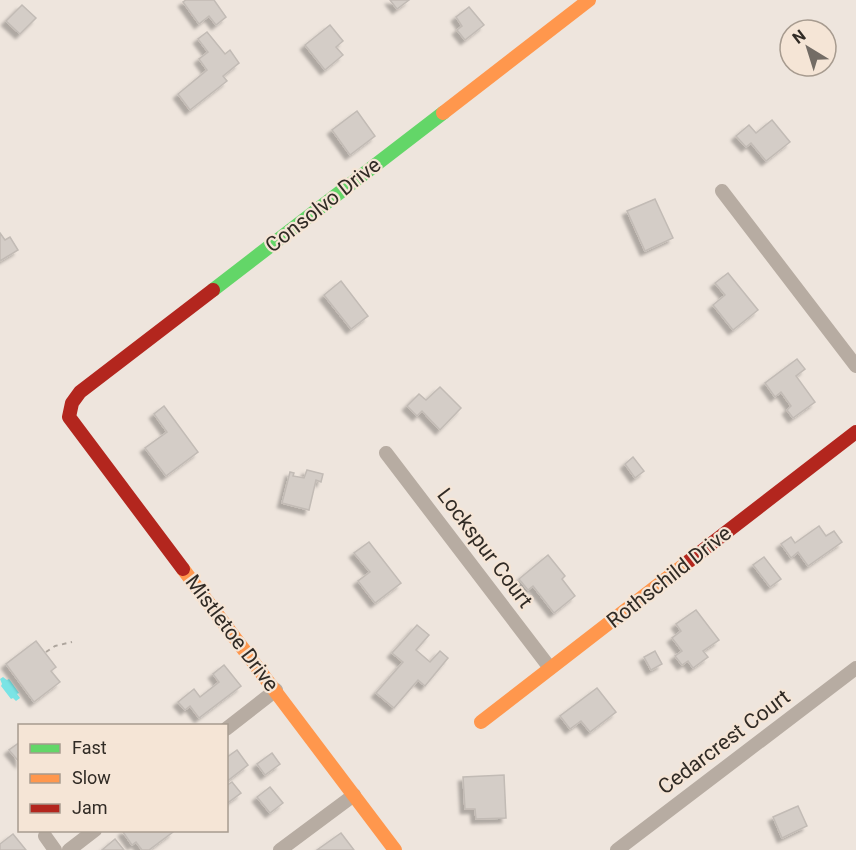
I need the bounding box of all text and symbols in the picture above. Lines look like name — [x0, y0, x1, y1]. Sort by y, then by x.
north arrow — [778, 18, 838, 78]
text: N — [789, 26, 809, 48]
street label: Consolvo Drive — [261, 153, 385, 257]
street label: Lockspur Court — [432, 484, 538, 612]
street label: Rothschild Drive — [602, 521, 736, 633]
street label: Mistletoe Drive — [180, 570, 284, 696]
street label: Cedarcrest Court — [653, 685, 795, 799]
legend — [18, 724, 228, 832]
text: Fast — [72, 737, 107, 758]
text: Slow — [72, 767, 111, 788]
text: Jam — [72, 797, 108, 818]

